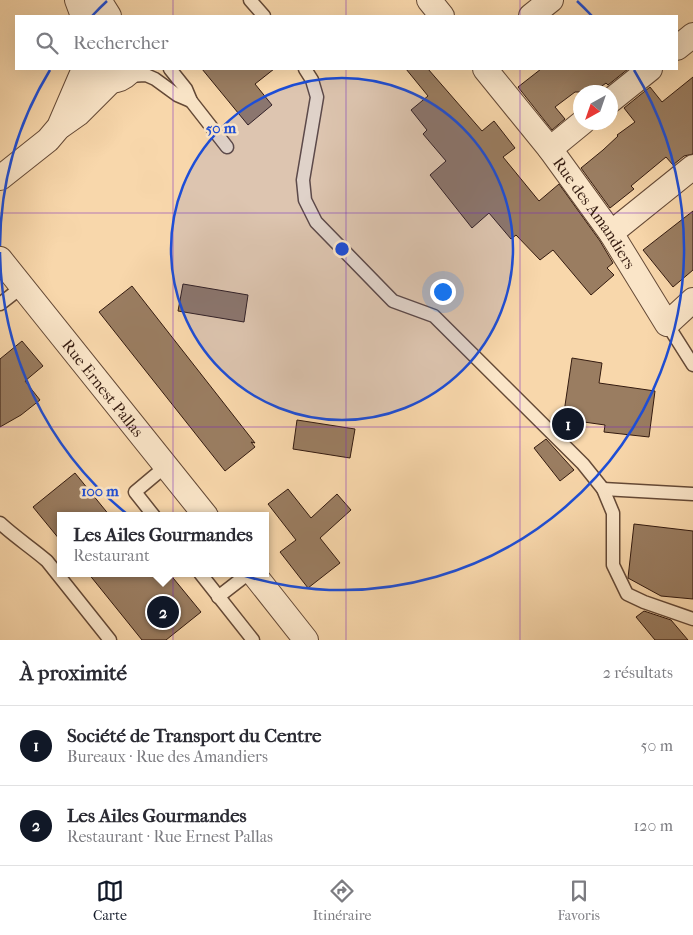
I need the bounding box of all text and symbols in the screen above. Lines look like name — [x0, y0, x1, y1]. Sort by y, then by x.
search box — [15, 15, 678, 70]
icon: search — [33, 29, 61, 57]
text: Rechercher — [73, 32, 169, 54]
north arrow — [573, 85, 618, 130]
text: 50 m — [206, 119, 237, 137]
street label: Rue des Amandiers — [549, 153, 640, 272]
centre of rings — [333, 240, 351, 258]
your location — [430, 279, 456, 305]
street label: Rue Ernest Pallas — [58, 335, 148, 441]
pin: 1 — [552, 405, 584, 443]
text: 100 m — [81, 482, 119, 500]
popup — [57, 512, 269, 577]
text: Les Ailes Gourmandes — [73, 524, 253, 546]
text: Restaurant — [73, 546, 150, 565]
pin: 2 — [147, 593, 179, 631]
text: À proximité — [20, 661, 127, 685]
text: 2 résultats — [603, 663, 673, 682]
text: Société de Transport du Centre — [67, 725, 321, 747]
text: 1 — [33, 736, 39, 755]
text: 50 m — [641, 736, 673, 755]
text: Bureaux · Rue des Amandiers — [67, 747, 268, 766]
text: Les Ailes Gourmandes — [67, 805, 247, 827]
text: 2 — [32, 816, 40, 835]
text: 120 m — [634, 816, 673, 835]
text: Restaurant · Rue Ernest Pallas — [67, 827, 273, 846]
tab: Carte — [93, 877, 127, 924]
tab: Itinéraire — [313, 877, 371, 924]
tab: Favoris — [557, 877, 600, 924]

